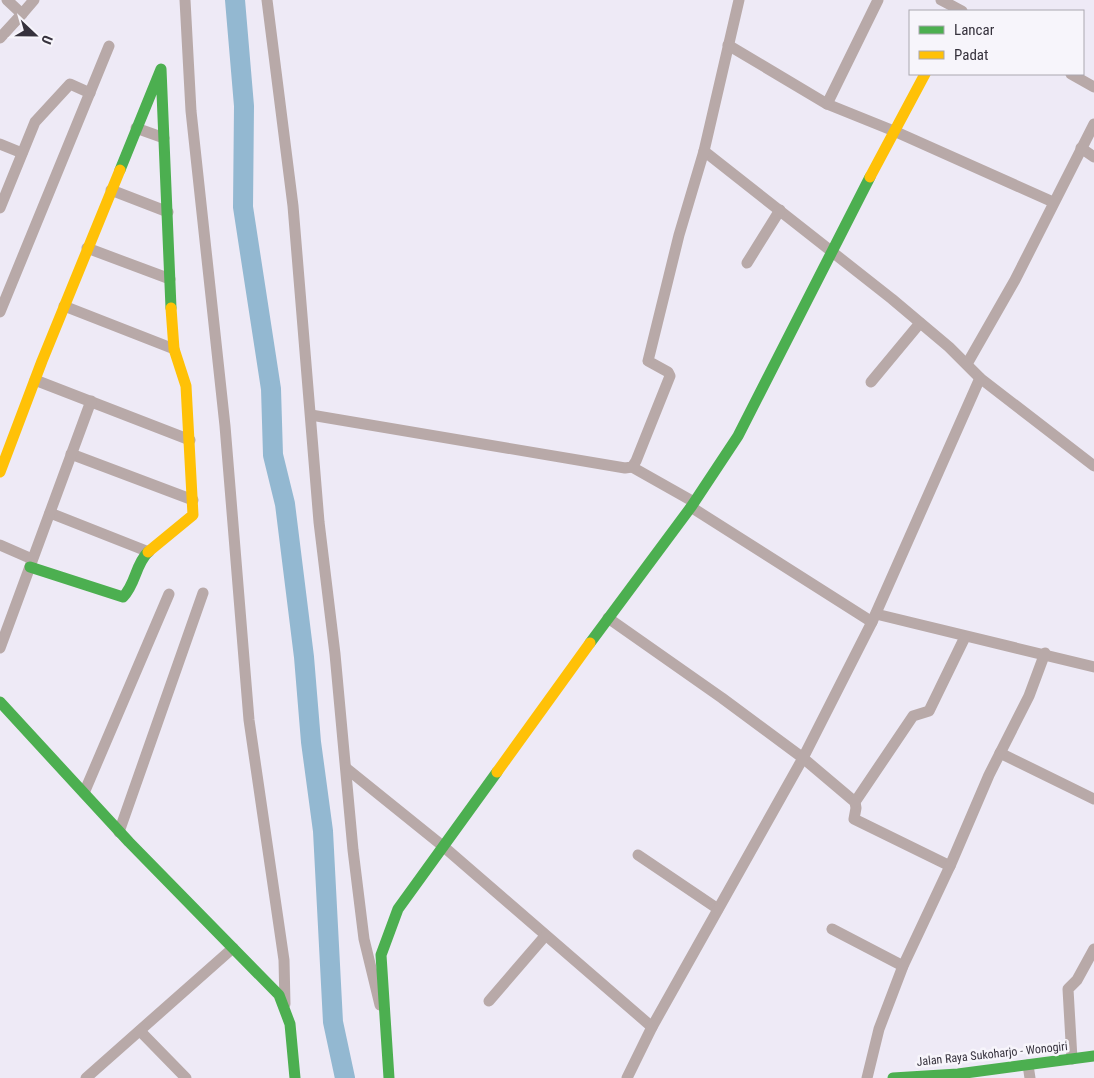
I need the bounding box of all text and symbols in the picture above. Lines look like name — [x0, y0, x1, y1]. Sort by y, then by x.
north arrow — [10, 10, 60, 60]
legend — [909, 10, 1084, 75]
text: Lancar — [954, 21, 995, 39]
text: U — [38, 33, 56, 47]
text: Padat — [954, 46, 988, 64]
street label: Jalan Raya Sukoharjo - Wonogiri — [916, 1039, 1068, 1069]

